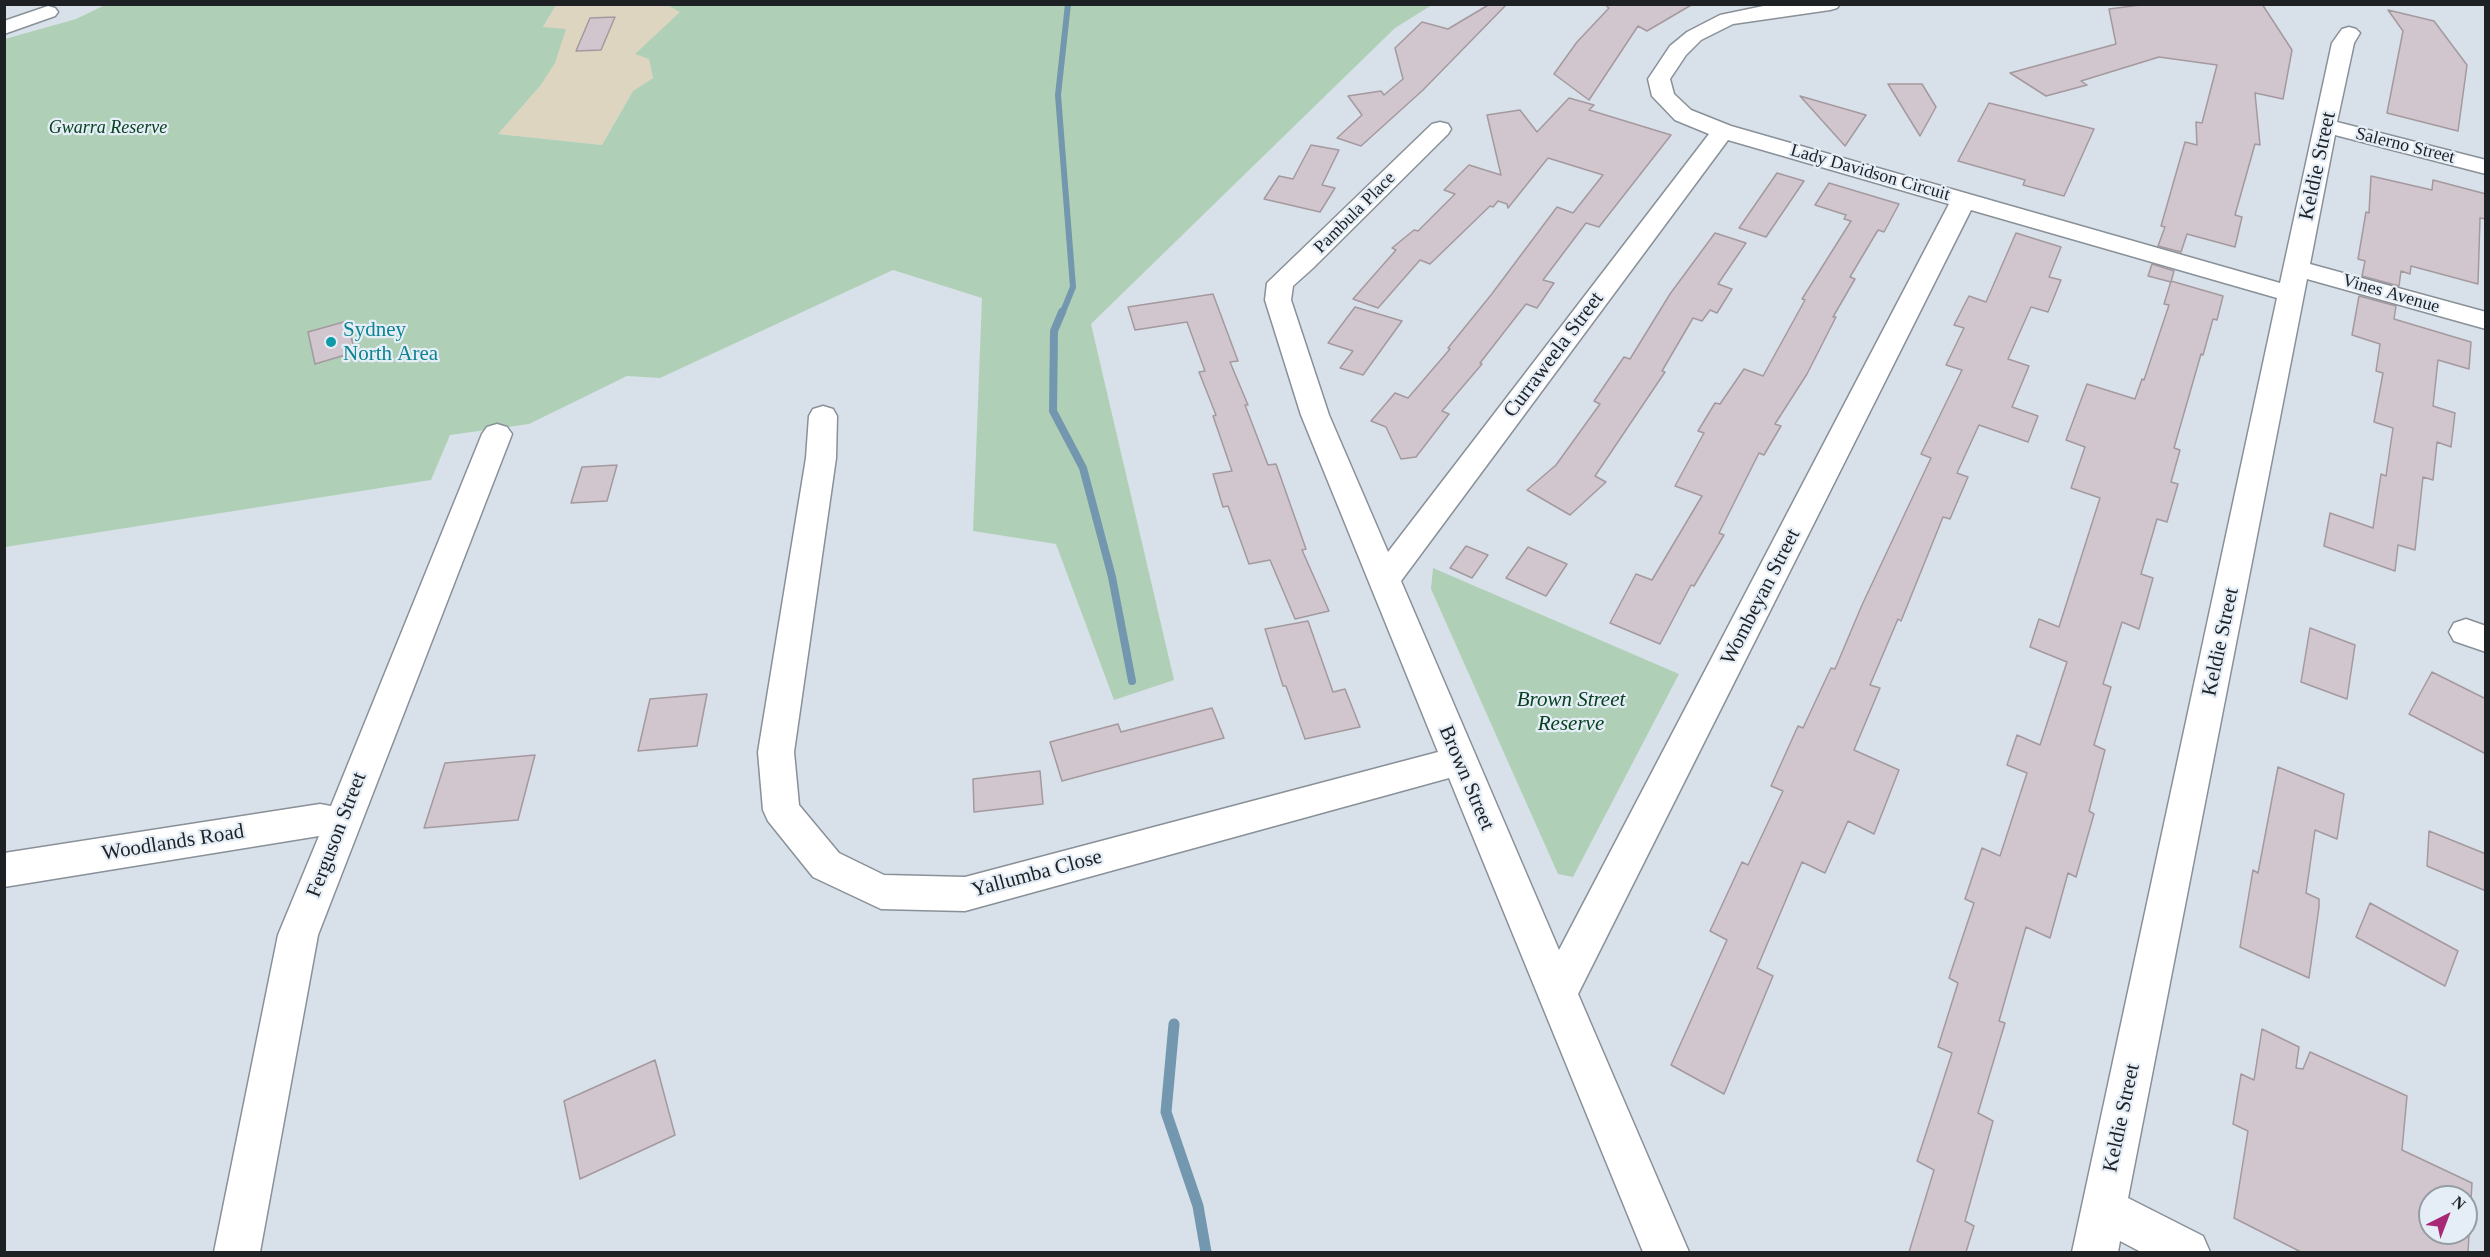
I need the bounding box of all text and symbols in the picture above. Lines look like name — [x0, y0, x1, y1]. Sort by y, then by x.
street label: Keldie Street — [2294, 109, 2342, 223]
park label: Gwarra Reserve — [49, 117, 167, 139]
street label: Salerno Street — [2353, 123, 2457, 169]
street label: Lady Davidson Circuit — [1788, 140, 1952, 206]
street label: Pambula Place — [1310, 168, 1400, 258]
street label: Vines Avenue — [2340, 270, 2442, 318]
street label: Curraweela Street — [1498, 287, 1610, 423]
place label: Sydney North Area — [343, 317, 438, 367]
marker: Sydney North Area — [324, 335, 338, 349]
street label: Wombeyan Street — [1716, 525, 1806, 669]
street label: Keldie Street — [2197, 585, 2245, 699]
park label: Brown Street Reserve — [1517, 687, 1625, 737]
street label: Brown Street — [1433, 722, 1499, 834]
street label: Ferguson Street — [302, 769, 372, 901]
street label: Woodlands Road — [100, 819, 246, 867]
street label: Yallumba Close — [969, 845, 1105, 903]
street label: Keldie Street — [2098, 1061, 2146, 1175]
north arrow — [2418, 1185, 2478, 1245]
text: N — [2449, 1193, 2469, 1213]

